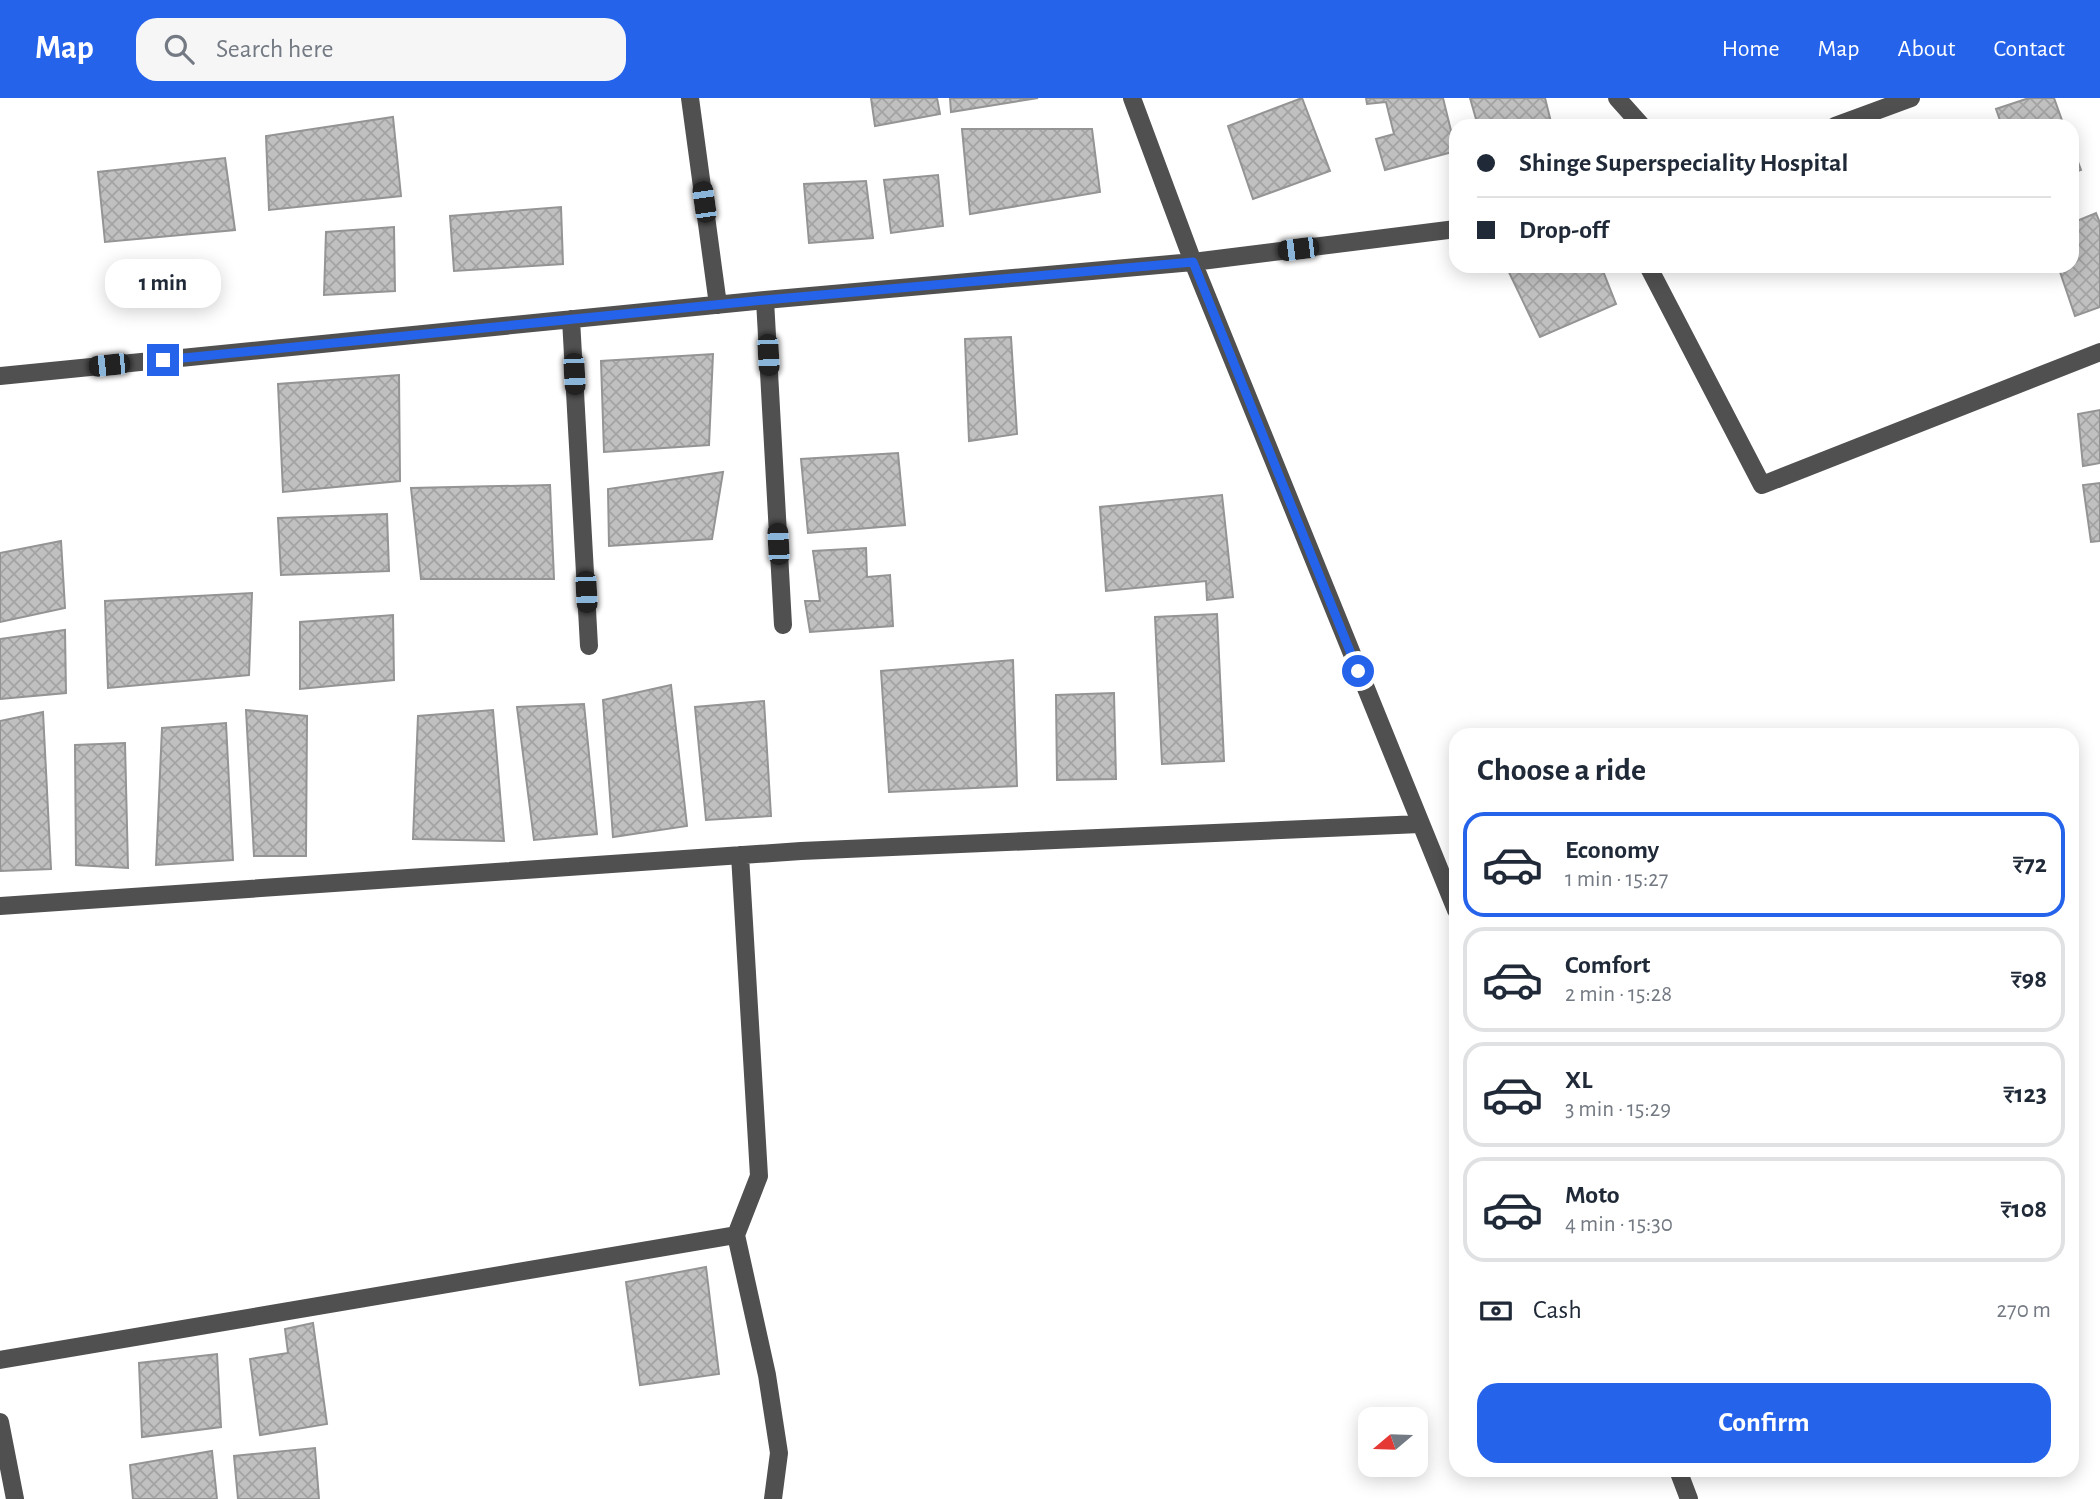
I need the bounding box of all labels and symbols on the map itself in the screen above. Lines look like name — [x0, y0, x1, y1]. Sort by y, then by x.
car — [691, 180, 718, 224]
car — [1276, 236, 1321, 262]
callout: 1 min — [105, 258, 221, 308]
car — [757, 333, 780, 377]
route end — [147, 344, 179, 376]
car — [88, 352, 131, 378]
car — [563, 352, 586, 396]
car — [767, 522, 790, 566]
car — [575, 570, 598, 614]
route start — [1342, 655, 1374, 687]
north arrow — [1358, 1407, 1428, 1477]

